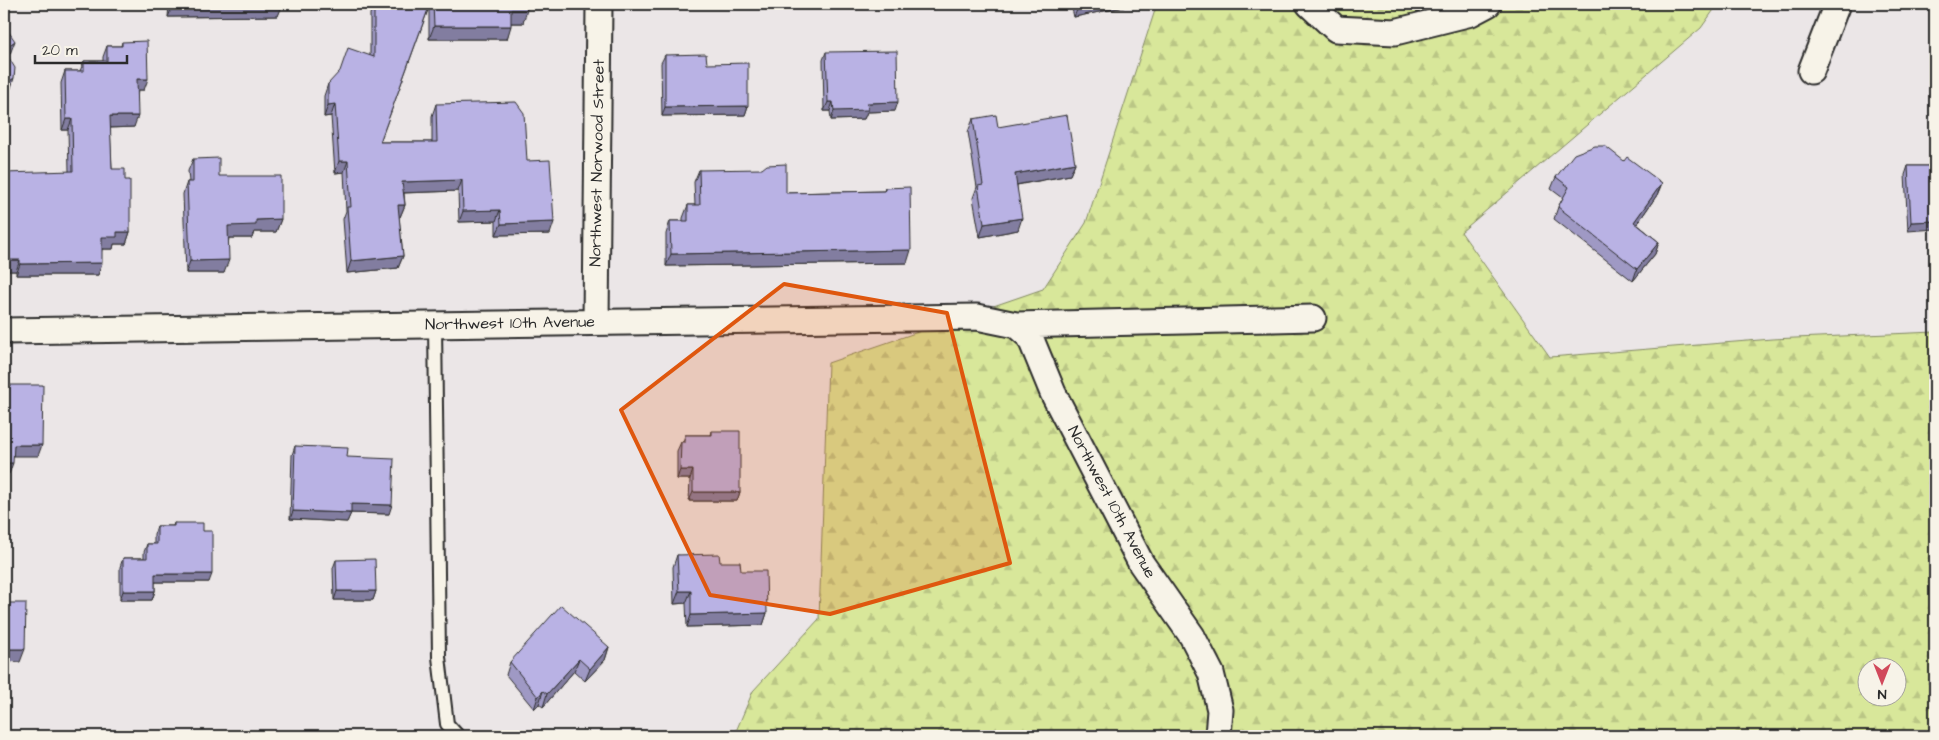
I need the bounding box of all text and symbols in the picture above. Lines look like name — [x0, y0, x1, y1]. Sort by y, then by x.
scale bar — [35, 32, 128, 64]
text: 20 m — [42, 40, 78, 61]
street label: Northwest Norwood Street — [584, 59, 610, 267]
street label: Northwest 10th Avenue — [425, 311, 595, 335]
street label: Northwest 10th Avenue — [1062, 422, 1162, 582]
north arrow — [1856, 658, 1906, 708]
text: N — [1877, 684, 1886, 704]

